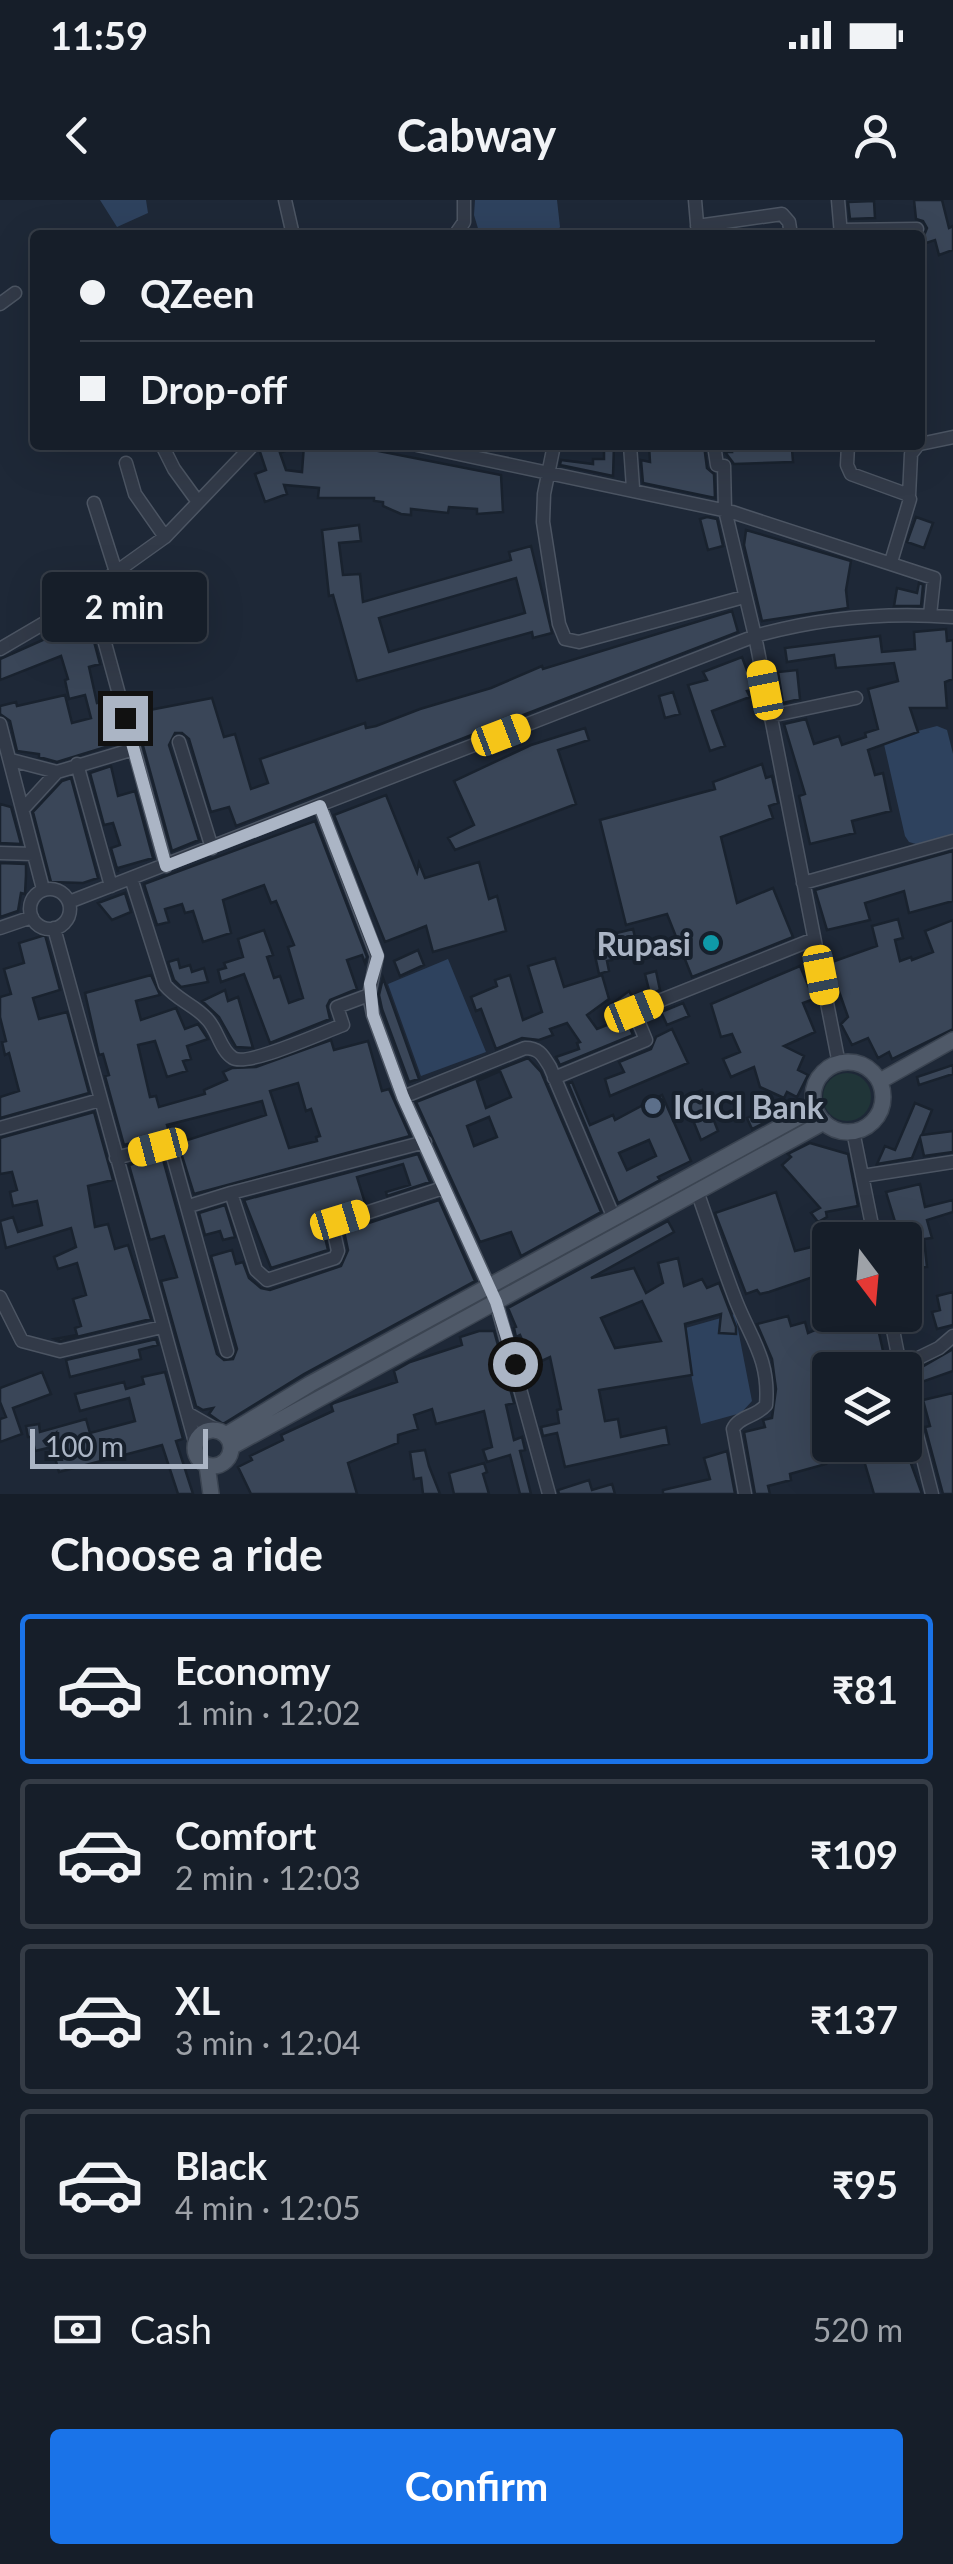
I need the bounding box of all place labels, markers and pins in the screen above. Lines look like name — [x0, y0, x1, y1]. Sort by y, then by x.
place label: Rupasi — [596, 924, 691, 963]
marker: Rupasi — [700, 932, 722, 954]
place label: ICICI Bank — [673, 1087, 825, 1126]
marker: ICICI Bank — [642, 1095, 664, 1117]

